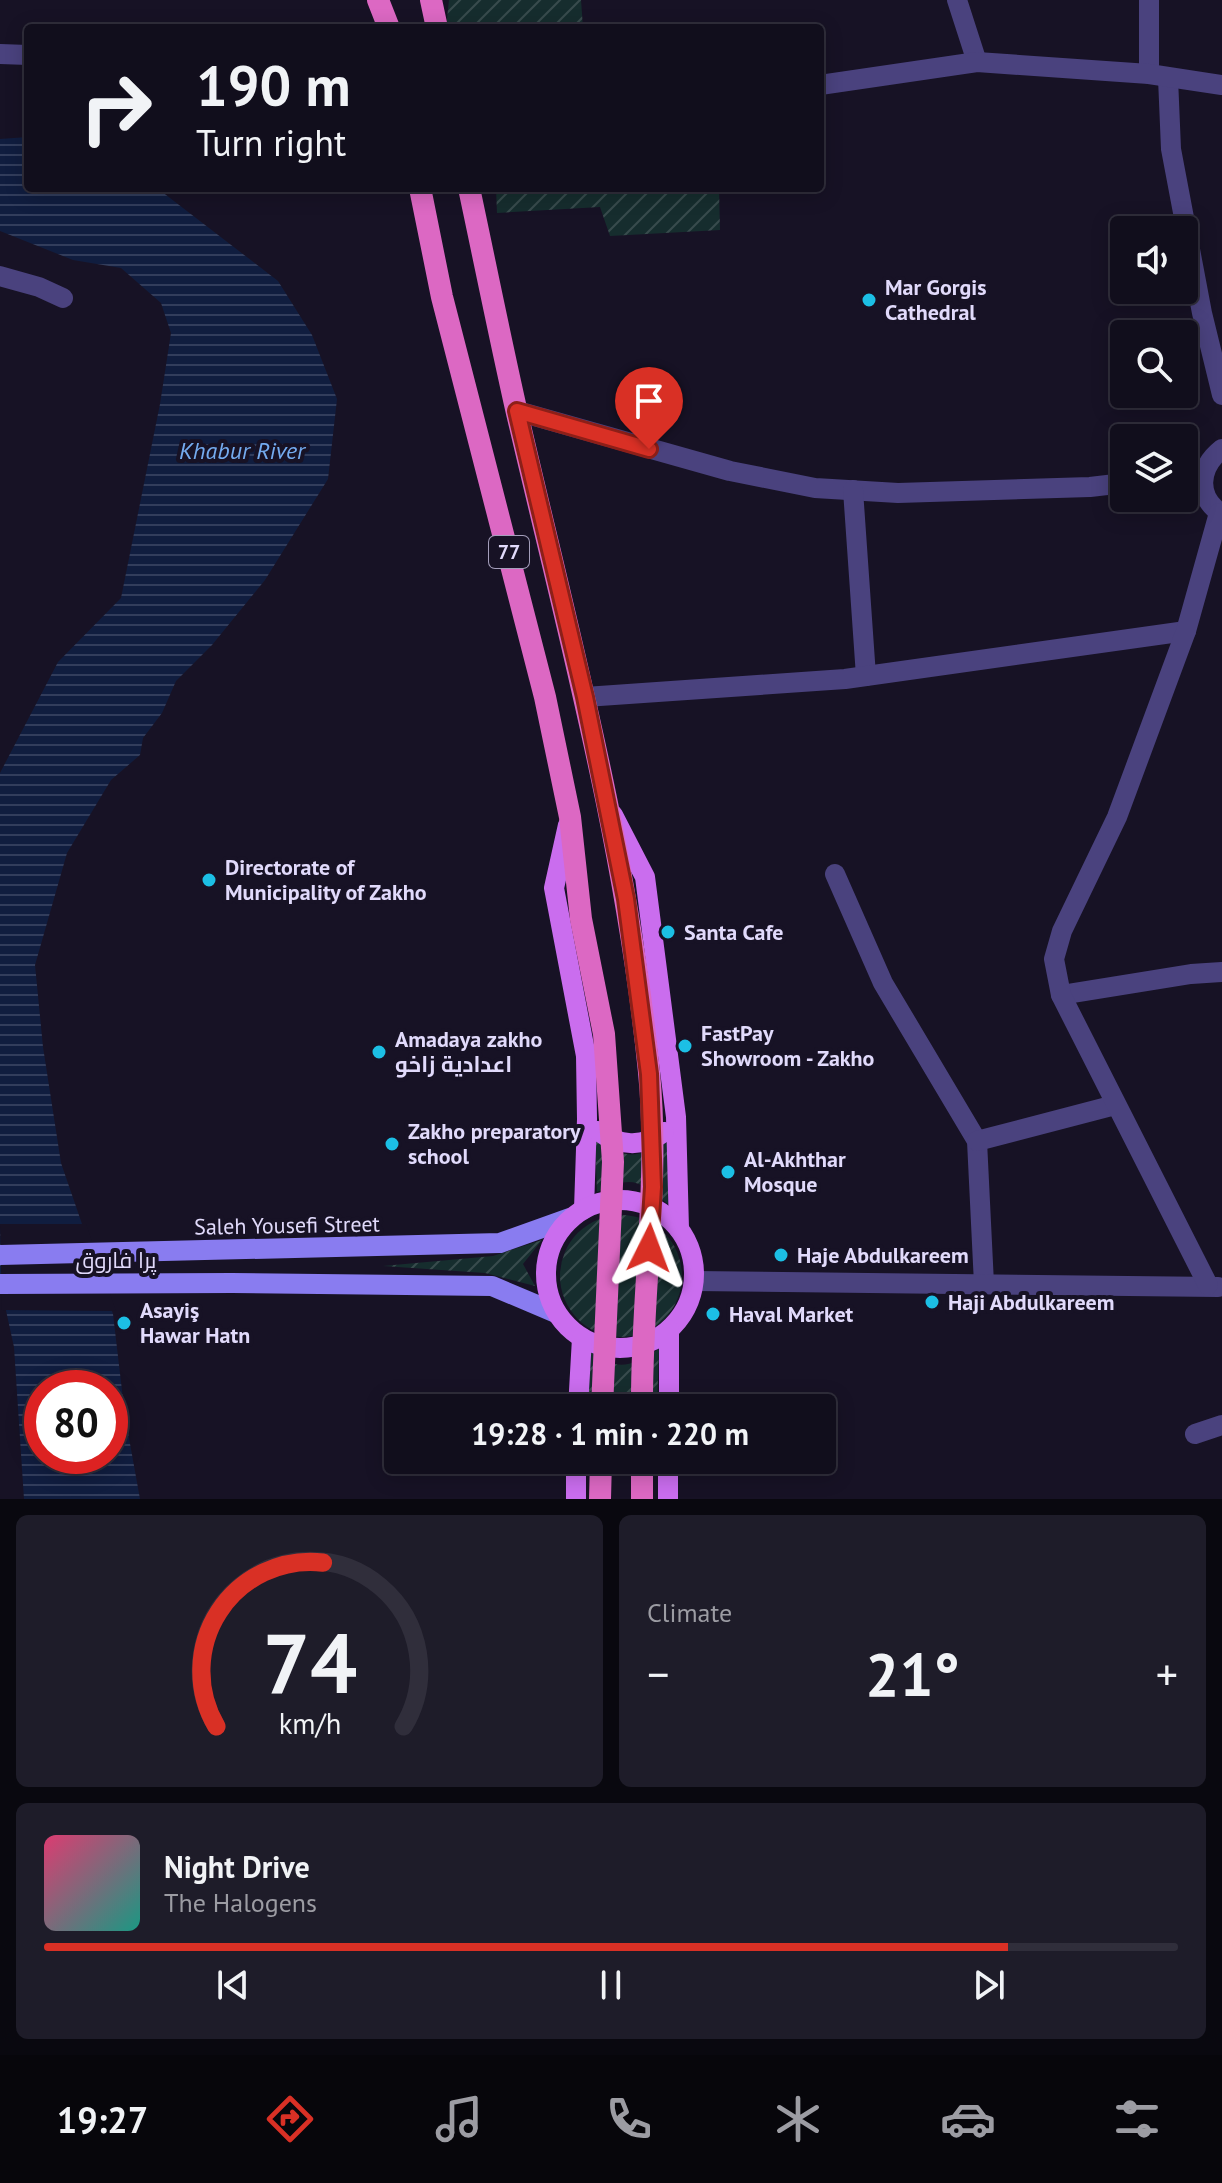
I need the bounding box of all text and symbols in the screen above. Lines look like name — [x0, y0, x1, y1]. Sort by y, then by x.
text: 190 m — [196, 49, 351, 121]
icon: right — [64, 56, 168, 160]
text: Turn right — [196, 119, 346, 166]
map controls — [1110, 216, 1198, 512]
button: sound — [1110, 216, 1198, 304]
place label: Mar Gorgis Cathedral — [885, 273, 986, 326]
marker: Mar Gorgis Cathedral — [860, 291, 878, 309]
button: search — [1110, 320, 1198, 408]
pin — [615, 367, 683, 449]
icon: arrive — [627, 379, 671, 423]
button: layers — [1110, 424, 1198, 512]
water label: Khabur River — [179, 435, 307, 466]
road number: 77 — [489, 536, 529, 568]
place label: Directorate of Municipality of Zakho — [225, 853, 427, 906]
marker: Directorate of Municipality of Zakho — [200, 871, 218, 889]
place label: Santa Cafe — [684, 918, 784, 946]
marker: Santa Cafe — [659, 923, 677, 941]
place label: FastPay Showroom - Zakho — [701, 1019, 875, 1072]
place label: Amadaya zakho اعدادية زاخو — [395, 1025, 542, 1078]
marker: FastPay Showroom - Zakho — [676, 1037, 694, 1055]
marker: Amadaya zakho اعدادية زاخو — [370, 1043, 388, 1061]
place label: Zakho preparatory school — [408, 1117, 581, 1170]
marker: Zakho preparatory school — [383, 1135, 401, 1153]
place label: Al-Akhthar Mosque — [744, 1145, 846, 1198]
marker: Al-Akhthar Mosque — [719, 1163, 737, 1181]
position arrow — [607, 1206, 691, 1290]
street label: Saleh Yousefi Street — [194, 1209, 381, 1241]
place label: Haje Abdulkareem — [797, 1241, 969, 1269]
street label: پرا فاروق — [76, 1246, 157, 1275]
marker: Haje Abdulkareem — [772, 1246, 790, 1264]
place label: Haji Abdulkareem — [948, 1288, 1114, 1316]
marker: Haji Abdulkareem — [923, 1293, 941, 1311]
place label: Asayiş Hawar Hatn — [140, 1296, 250, 1349]
place label: Haval Market — [729, 1300, 854, 1328]
marker: Haval Market — [704, 1305, 722, 1323]
marker: Asayiş Hawar Hatn — [115, 1314, 133, 1332]
speed limit sign: 80 — [24, 1370, 128, 1474]
text: 19:28 · 1 min · 220 m — [471, 1414, 749, 1453]
text: Climate — [647, 1596, 732, 1629]
text: 74 — [262, 1608, 357, 1716]
text: 21° — [865, 1635, 960, 1713]
text: − — [647, 1645, 669, 1702]
text: + — [1156, 1645, 1178, 1702]
text: km/h — [278, 1705, 341, 1742]
text: Night Drive — [164, 1847, 310, 1886]
text: The Halogens — [164, 1886, 317, 1919]
icon: previous — [211, 1963, 255, 2007]
icon: pause — [589, 1963, 633, 2007]
icon: next — [967, 1963, 1011, 2007]
icon: directions — [262, 2091, 318, 2147]
icon: music — [431, 2091, 487, 2147]
icon: phone — [601, 2091, 657, 2147]
icon: climate — [770, 2091, 826, 2147]
icon: car — [940, 2091, 996, 2147]
icon: filters — [1109, 2091, 1165, 2147]
text: 19:27 — [57, 2096, 148, 2143]

